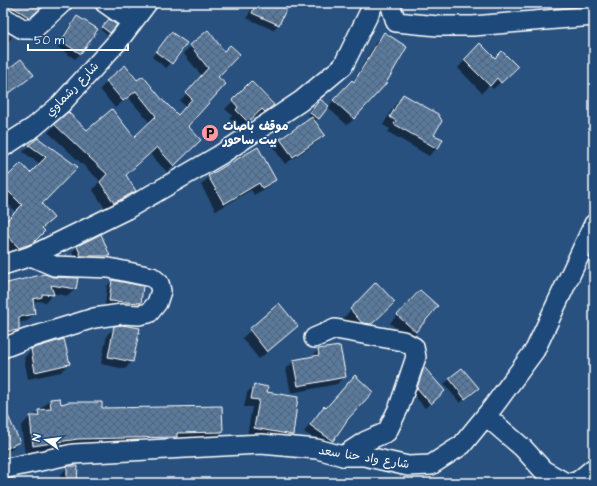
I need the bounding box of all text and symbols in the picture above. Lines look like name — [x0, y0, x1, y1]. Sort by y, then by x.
scale bar — [28, 26, 128, 52]
text: 50 m — [34, 32, 65, 49]
street label: شارع رشماوي — [42, 58, 103, 120]
place label: موقف باصات بيت ساحور — [222, 118, 288, 149]
parking icon: موقف باصات بيت ساحور — [200, 123, 220, 143]
north arrow — [26, 420, 66, 460]
text: N — [29, 432, 45, 443]
street label: شارع واد حنا سعد — [317, 442, 411, 473]

